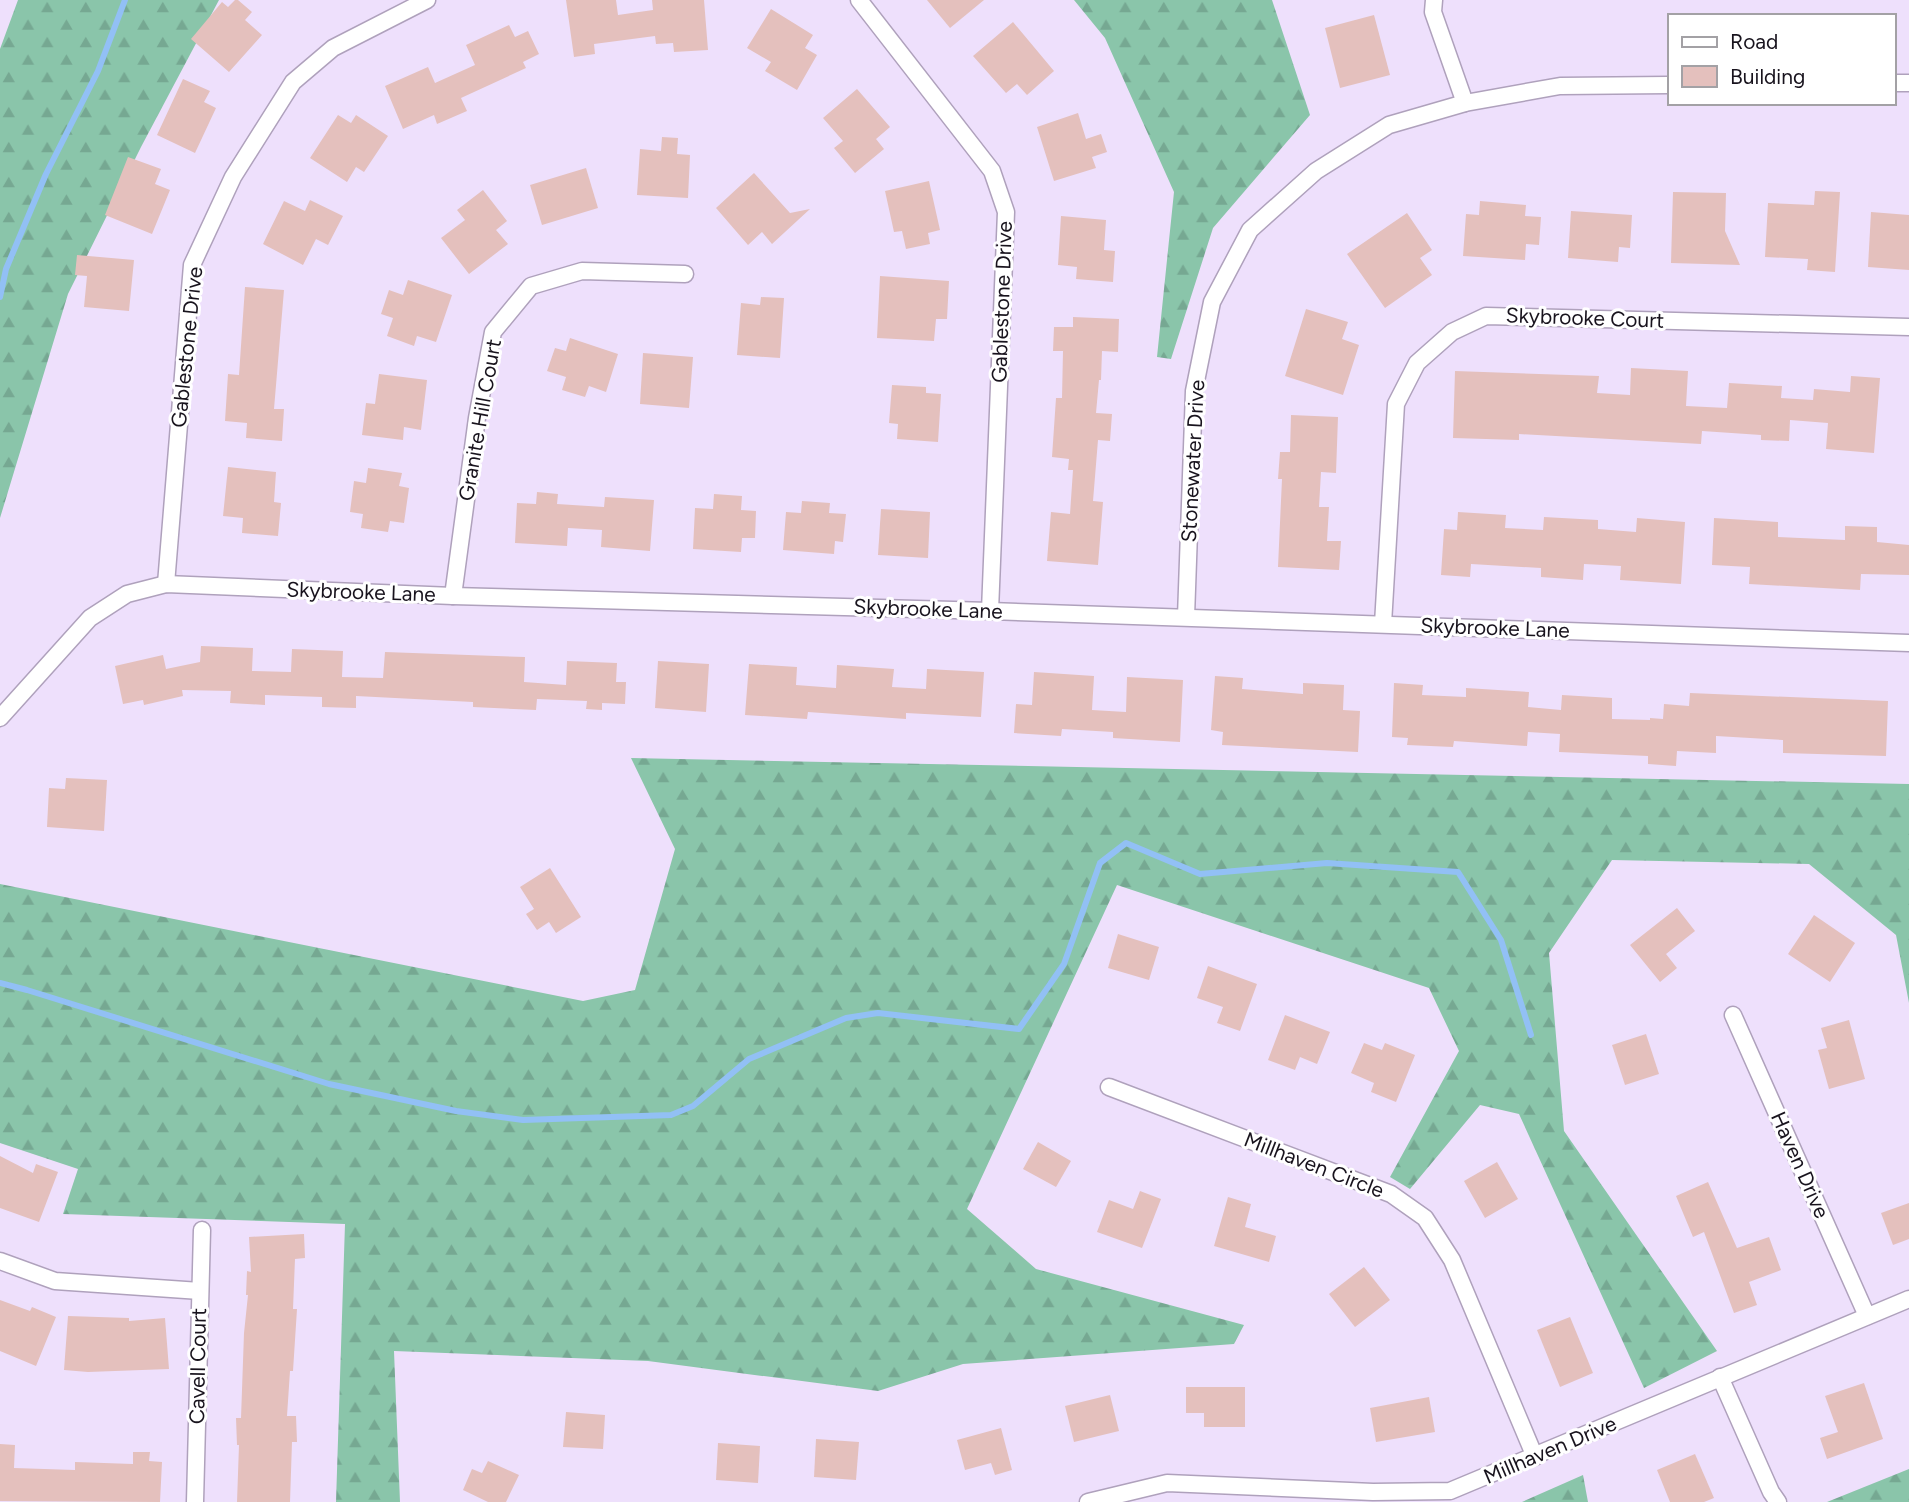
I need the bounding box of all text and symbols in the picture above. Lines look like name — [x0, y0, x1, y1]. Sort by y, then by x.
legend — [1668, 14, 1895, 105]
text: Road — [1730, 29, 1778, 54]
text: Building — [1730, 64, 1805, 89]
street label: Gablestone Drive — [986, 221, 1017, 383]
street label: Gablestone Drive — [166, 265, 207, 429]
street label: Skybrooke Court — [1505, 302, 1665, 333]
street label: Granite Hill Court — [453, 337, 506, 503]
street label: Stonewater Drive — [1176, 379, 1209, 543]
street label: Skybrooke Lane — [286, 576, 436, 607]
street label: Skybrooke Lane — [853, 593, 1003, 624]
street label: Skybrooke Lane — [1420, 612, 1570, 643]
street label: Haven Drive — [1766, 1108, 1835, 1222]
street label: Millhaven Circle — [1241, 1126, 1388, 1203]
street label: Cavell Court — [184, 1308, 211, 1424]
street label: Millhaven Drive — [1480, 1410, 1620, 1489]

